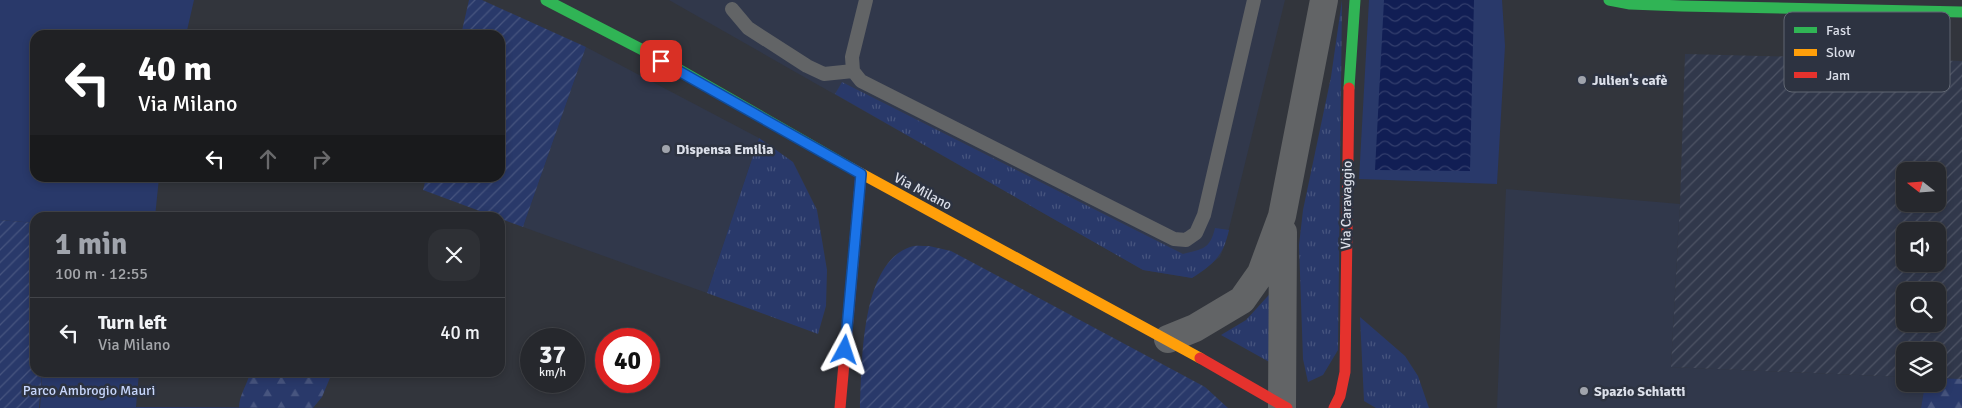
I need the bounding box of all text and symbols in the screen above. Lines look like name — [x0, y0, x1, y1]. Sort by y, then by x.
legend — [1784, 12, 1950, 92]
text: Fast — [1826, 22, 1851, 39]
pin — [640, 40, 682, 82]
text: Slow — [1826, 44, 1855, 61]
text: 40 m — [138, 47, 212, 90]
icon: arrive — [647, 47, 675, 75]
icon: left — [55, 50, 120, 115]
text: Jam — [1826, 67, 1850, 84]
place label: Julien's cafè — [1592, 72, 1668, 89]
marker: Julien's cafè — [1576, 74, 1588, 86]
text: Via Milano — [138, 90, 237, 117]
place label: Dispensa Emilia — [676, 141, 773, 158]
marker: Dispensa Emilia — [660, 143, 672, 155]
icon: left — [201, 145, 229, 173]
icon: ahead — [254, 145, 282, 173]
icon: right — [307, 145, 335, 173]
street label: Via Caravaggio — [1337, 161, 1356, 249]
north arrow — [1896, 162, 1946, 212]
map controls — [1896, 162, 1946, 392]
street label: Via Milano — [891, 169, 955, 214]
button: sound — [1896, 222, 1946, 272]
text: 1 min — [55, 226, 127, 263]
button: close — [428, 229, 480, 281]
text: 100 m · 12:55 — [55, 264, 148, 284]
button: search — [1896, 282, 1946, 332]
text: Turn left — [98, 311, 167, 335]
icon: left — [55, 319, 83, 347]
text: 40 m — [440, 321, 480, 345]
position arrow — [818, 323, 870, 375]
speed limit sign: 40 — [595, 328, 660, 393]
text: Via Milano — [98, 335, 170, 355]
text: 37 — [539, 339, 566, 370]
button: layers — [1896, 342, 1946, 392]
text: km/h — [539, 365, 566, 380]
park label: Parco Ambrogio Mauri — [23, 382, 155, 399]
place label: Spazio Schiatti — [1594, 383, 1685, 400]
marker: Spazio Schiatti — [1578, 385, 1590, 397]

